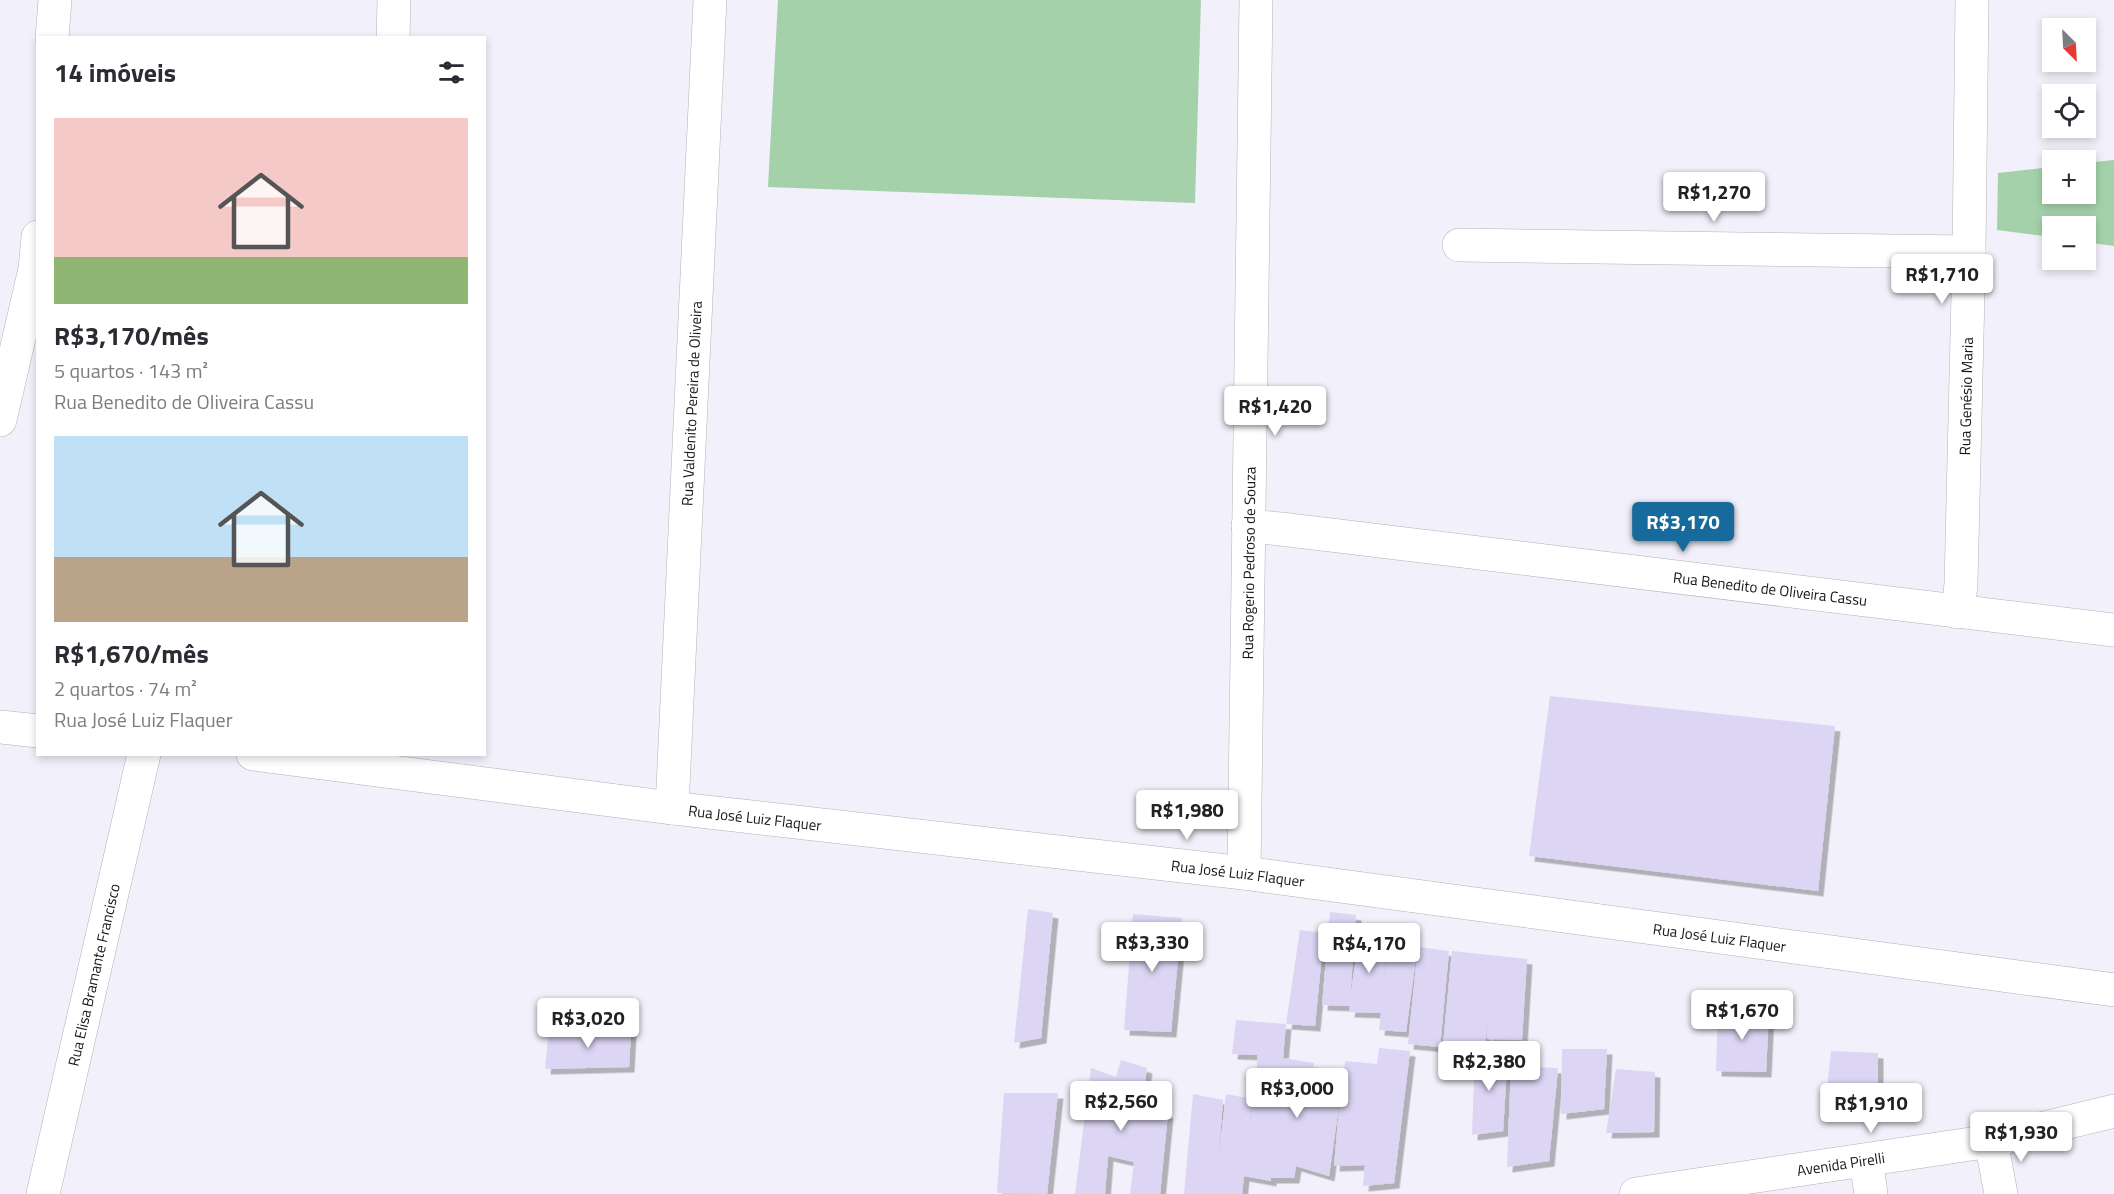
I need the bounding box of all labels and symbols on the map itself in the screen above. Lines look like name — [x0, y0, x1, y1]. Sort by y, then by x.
north arrow — [2042, 18, 2096, 72]
pin: R$1,270 — [1659, 172, 1769, 223]
pin: R$1,710 — [1887, 254, 1997, 305]
street label: Rua Valdenito Pereira de Oliveira — [675, 300, 707, 506]
street label: Rua Genésio Maria — [1953, 336, 1978, 456]
pin: R$1,420 — [1220, 386, 1330, 437]
street label: Rua Rogerio Pedroso de Souza — [1235, 466, 1261, 660]
pin: R$3,170 — [1628, 502, 1738, 553]
street label: Rua Benedito de Oliveira Cassu — [1672, 565, 1869, 611]
pin: R$1,980 — [1132, 790, 1242, 841]
street label: Rua José Luiz Flaquer — [687, 798, 823, 836]
street label: Rua José Luiz Flaquer — [1170, 853, 1306, 893]
street label: Rua Elisa Bramante Francisco — [61, 881, 125, 1068]
street label: Rua José Luiz Flaquer — [1652, 917, 1788, 957]
pin: R$3,330 — [1097, 922, 1207, 973]
pin: R$4,170 — [1314, 923, 1424, 974]
pin: R$1,670 — [1687, 990, 1797, 1041]
pin: R$3,020 — [533, 998, 643, 1049]
pin: R$2,380 — [1434, 1041, 1544, 1092]
pin: R$3,000 — [1242, 1068, 1352, 1119]
pin: R$2,560 — [1066, 1081, 1176, 1132]
pin: R$1,910 — [1816, 1083, 1926, 1134]
pin: R$1,930 — [1966, 1112, 2076, 1163]
street label: Avenida Pirelli — [1795, 1146, 1886, 1181]

